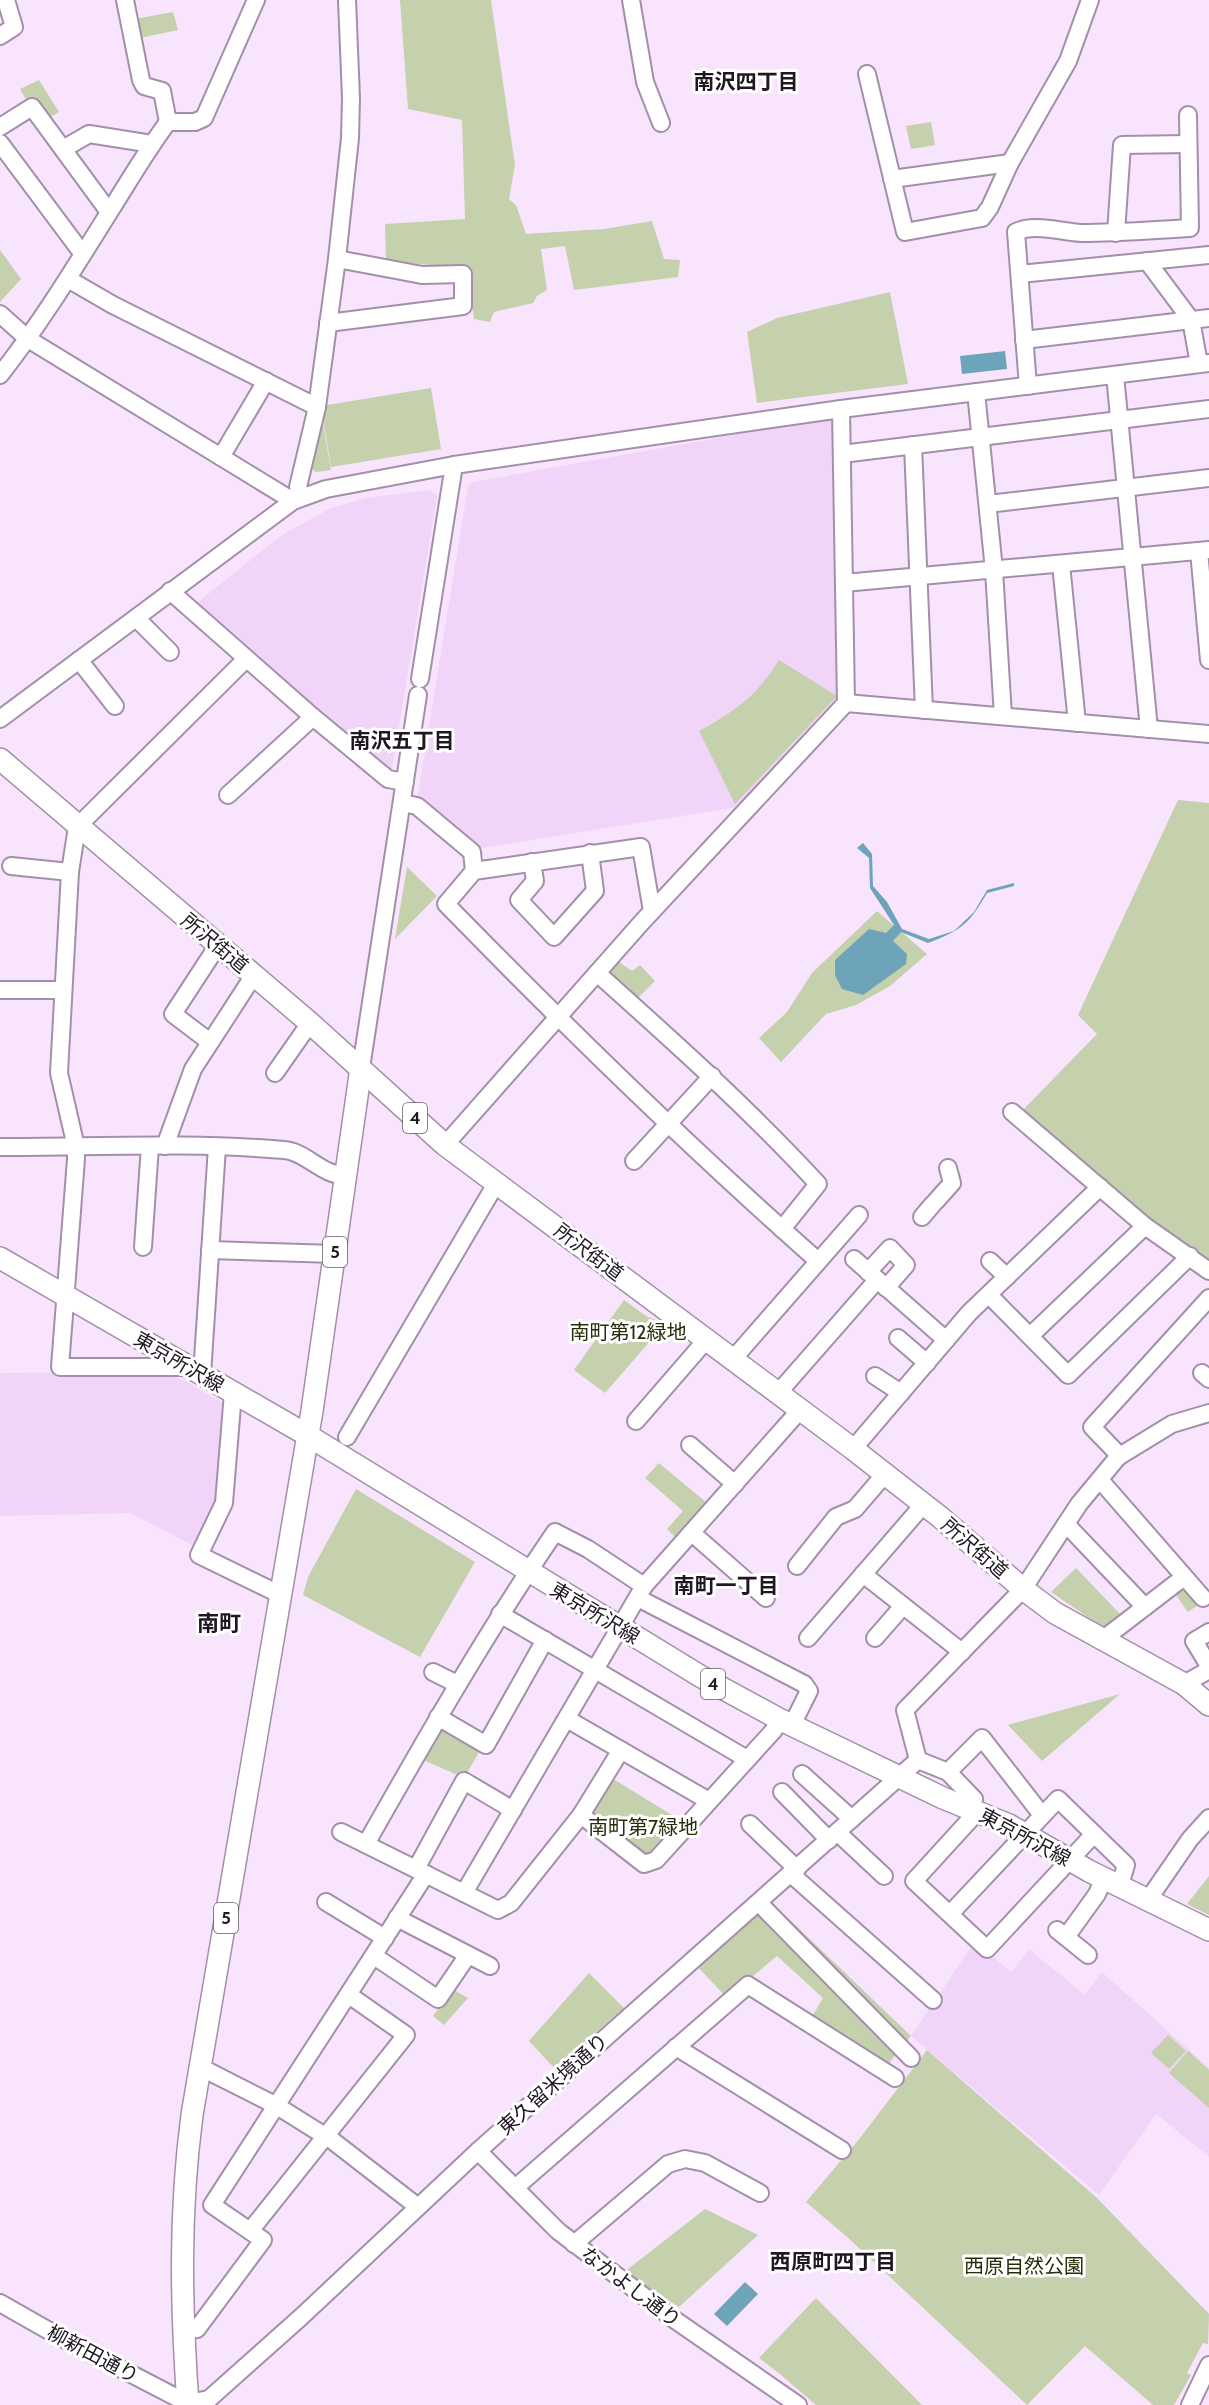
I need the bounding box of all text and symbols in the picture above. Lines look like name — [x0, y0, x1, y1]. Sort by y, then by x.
district label: 南沢四丁目 — [694, 69, 799, 94]
district label: 南沢五丁目 — [350, 728, 455, 753]
street label: 所沢街道 — [177, 908, 253, 978]
road number: 4 — [403, 1103, 427, 1133]
street label: 所沢街道 — [550, 1218, 628, 1286]
road number: 5 — [323, 1237, 347, 1267]
park label: 南町第12緑地 — [570, 1320, 687, 1344]
street label: 東京所沢線 — [130, 1327, 228, 1397]
street label: 所沢街道 — [937, 1513, 1013, 1583]
district label: 南町一丁目 — [674, 1573, 779, 1598]
street label: 東京所沢線 — [546, 1577, 644, 1649]
district label: 南町 — [197, 1610, 241, 1637]
road number: 4 — [701, 1669, 725, 1699]
street label: 東京所沢線 — [975, 1803, 1075, 1871]
park label: 南町第7緑地 — [588, 1815, 698, 1839]
road number: 5 — [214, 1903, 238, 1933]
street label: 東久留米境通り — [493, 2028, 613, 2140]
street label: なかよし通り — [576, 2242, 686, 2332]
district label: 西原町四丁目 — [770, 2249, 896, 2274]
park label: 西原自然公園 — [964, 2254, 1084, 2278]
street label: 柳新田通り — [43, 2320, 143, 2388]

